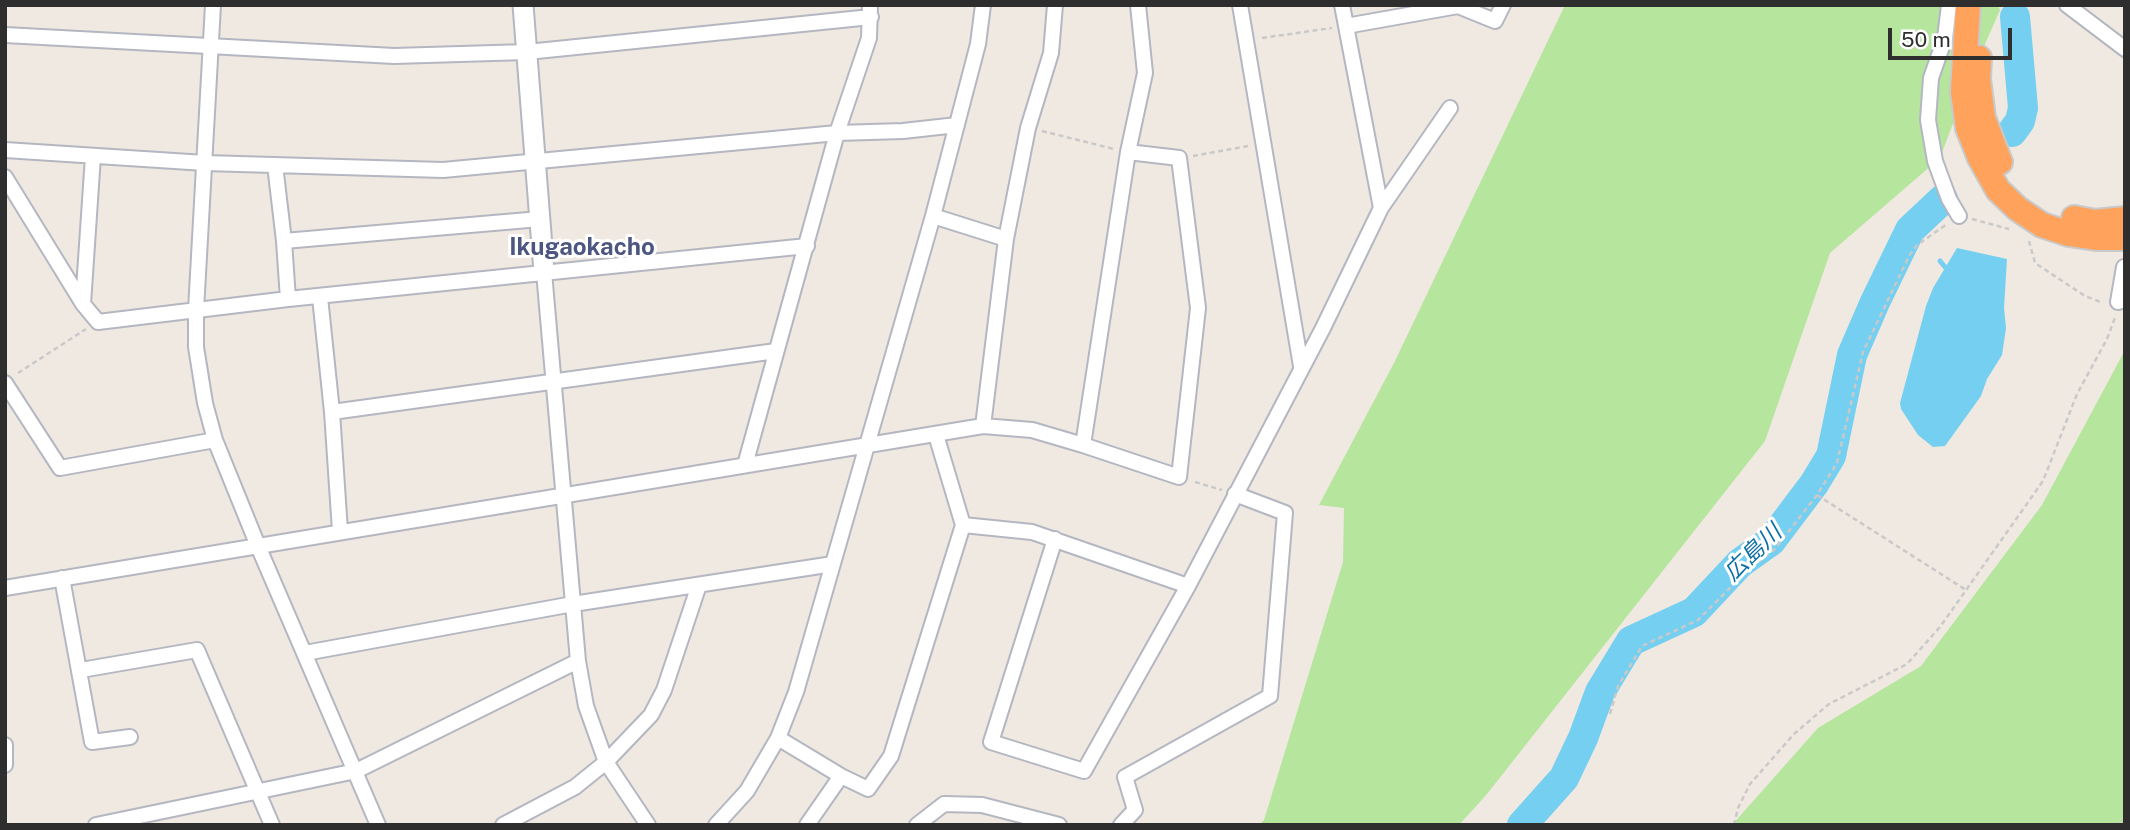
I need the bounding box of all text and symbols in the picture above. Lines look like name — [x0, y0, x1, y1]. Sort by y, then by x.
scale bar — [1892, 14, 2016, 58]
text: 50 m — [1901, 27, 1951, 52]
district label: Ikugaokacho — [509, 234, 655, 262]
water label: 広島川 — [1719, 519, 1787, 587]

